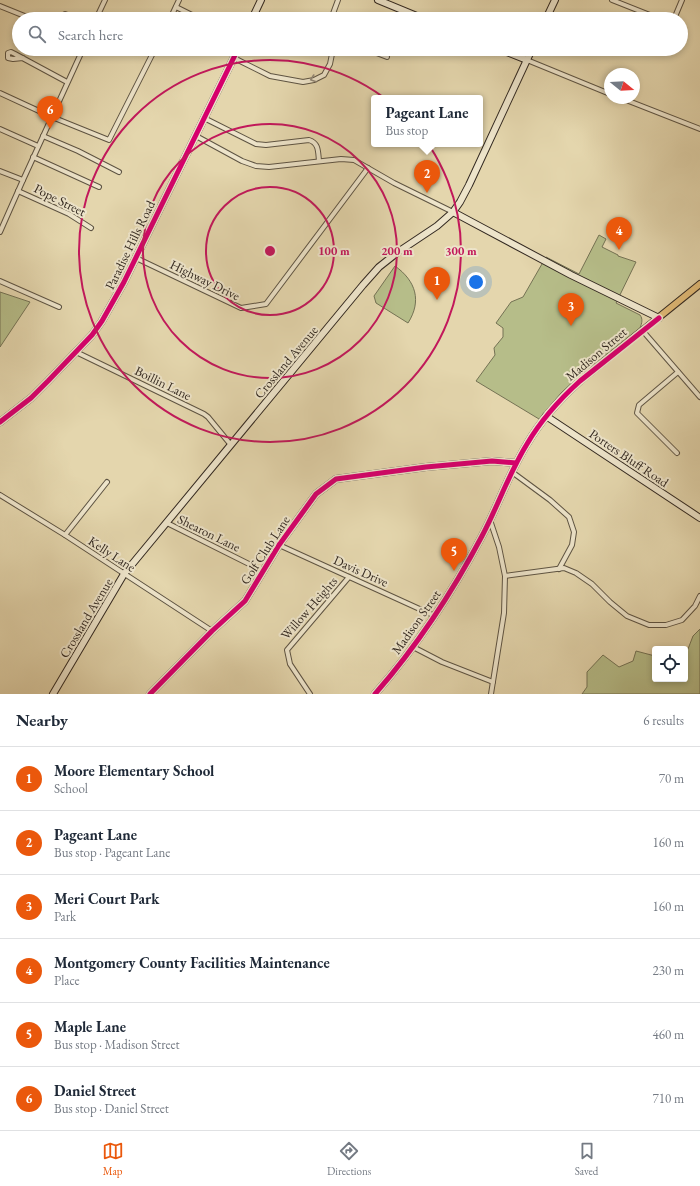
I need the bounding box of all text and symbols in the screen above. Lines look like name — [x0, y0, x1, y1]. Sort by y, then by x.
search box — [12, 12, 688, 56]
icon: search — [26, 23, 48, 45]
text: Search here — [58, 25, 123, 44]
north arrow — [604, 68, 640, 104]
one-way arrow — [310, 74, 317, 83]
popup — [371, 95, 483, 147]
pin: 6 — [37, 96, 63, 129]
text: Pageant Lane — [385, 103, 469, 122]
text: Bus stop — [385, 122, 428, 139]
pin: 2 — [414, 160, 440, 193]
street label: Pope Street — [31, 180, 89, 220]
street label: Paradise Hills Road — [101, 197, 159, 292]
pin: 4 — [606, 217, 632, 250]
text: 100 m — [318, 243, 350, 259]
text: 200 m — [381, 243, 413, 259]
text: 300 m — [445, 243, 477, 259]
centre of rings — [263, 244, 277, 258]
street label: Highway Drive — [167, 256, 243, 304]
pin: 1 — [424, 267, 450, 300]
your location — [466, 272, 486, 292]
pin: 3 — [558, 293, 584, 326]
street label: Crossland Avenue — [251, 322, 321, 402]
street label: Madison Street — [562, 323, 630, 385]
street label: Boillin Lane — [132, 362, 194, 404]
street label: Porters Bluff Road — [586, 425, 672, 491]
street label: Shearon Lane — [175, 510, 243, 556]
street label: Golf Club Lane — [236, 512, 294, 588]
street label: Kelly Lane — [85, 532, 139, 576]
pin: 5 — [441, 538, 467, 571]
street label: Davis Drive — [331, 551, 391, 591]
street label: Willow Heights — [277, 573, 341, 643]
street label: Crossland Avenue — [56, 575, 116, 661]
street label: Madison Street — [388, 586, 444, 658]
map controls — [652, 646, 688, 682]
button: locate — [652, 646, 688, 682]
text: Nearby — [16, 709, 68, 731]
text: 6 results — [643, 712, 684, 729]
text: Moore Elementary School — [54, 761, 214, 780]
text: 1 — [26, 770, 32, 787]
text: 70 m — [659, 770, 684, 787]
text: School — [54, 780, 88, 797]
text: Pageant Lane — [54, 825, 137, 844]
text: 2 — [26, 834, 32, 851]
text: 160 m — [653, 834, 684, 851]
text: Bus stop · Pageant Lane — [54, 844, 170, 861]
text: Meri Court Park — [54, 889, 159, 908]
text: 3 — [26, 898, 32, 915]
text: 160 m — [653, 898, 684, 915]
text: Park — [54, 908, 76, 925]
text: Montgomery County Facilities Maintenance — [54, 953, 330, 972]
text: 4 — [26, 962, 32, 979]
text: 230 m — [653, 962, 684, 979]
text: Place — [54, 972, 80, 989]
text: Maple Lane — [54, 1017, 126, 1036]
text: 5 — [26, 1026, 32, 1043]
text: 460 m — [653, 1026, 684, 1043]
text: Bus stop · Madison Street — [54, 1036, 180, 1053]
text: Daniel Street — [54, 1081, 136, 1100]
text: 6 — [26, 1090, 32, 1107]
text: 710 m — [653, 1090, 684, 1107]
text: Bus stop · Daniel Street — [54, 1100, 169, 1117]
tab: Map — [102, 1140, 124, 1178]
tab: Directions — [327, 1140, 371, 1178]
tab: Saved — [575, 1140, 598, 1178]

